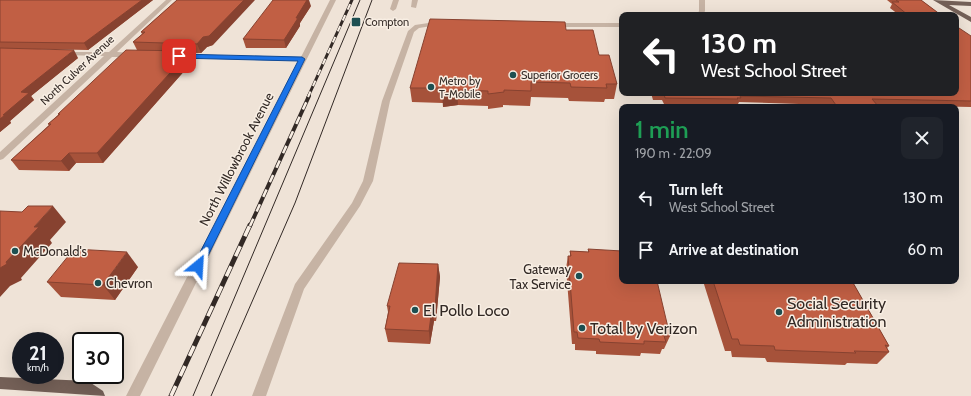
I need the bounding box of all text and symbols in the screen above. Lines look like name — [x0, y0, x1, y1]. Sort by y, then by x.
place label: Compton — [365, 15, 409, 29]
marker: Compton — [350, 16, 362, 28]
text: 130 m — [701, 26, 777, 60]
icon: left — [635, 28, 687, 80]
street label: North Culver Avenue — [37, 32, 117, 108]
pin — [162, 39, 196, 73]
icon: arrive — [168, 45, 190, 67]
text: West School Street — [701, 60, 847, 82]
place label: Superior Grocers — [521, 68, 598, 82]
marker: Superior Grocers — [508, 70, 518, 80]
place label: Metro by T-Mobile — [439, 74, 481, 101]
marker: Metro by T-Mobile — [426, 82, 436, 92]
street label: North Willowbrook Avenue — [195, 89, 277, 228]
text: 1 min — [635, 115, 689, 144]
button: close — [901, 117, 943, 159]
text: 190 m · 22:09 — [635, 145, 712, 161]
text: Turn left — [669, 181, 723, 199]
icon: left — [635, 187, 657, 209]
text: 130 m — [903, 189, 943, 207]
text: West School Street — [669, 199, 774, 215]
icon: arrive — [635, 239, 657, 261]
text: Arrive at destination — [669, 241, 799, 259]
text: 60 m — [907, 241, 943, 259]
place label: McDonald's — [23, 243, 88, 259]
position arrow — [177, 245, 219, 287]
marker: McDonald's — [10, 246, 20, 256]
place label: Gateway Tax Service — [510, 261, 571, 292]
marker: Gateway Tax Service — [574, 271, 584, 281]
place label: Chevron — [106, 275, 152, 291]
marker: Chevron — [93, 278, 103, 288]
place label: Social Security Administration — [787, 294, 886, 331]
place label: El Pollo Loco — [423, 301, 510, 320]
marker: El Pollo Loco — [410, 305, 420, 315]
marker: Social Security Administration — [774, 307, 784, 317]
place label: Total by Verizon — [590, 319, 697, 338]
marker: Total by Verizon — [577, 323, 587, 333]
speed limit sign: 30 — [72, 332, 124, 384]
text: 21 — [29, 341, 47, 365]
text: km/h — [27, 361, 49, 374]

